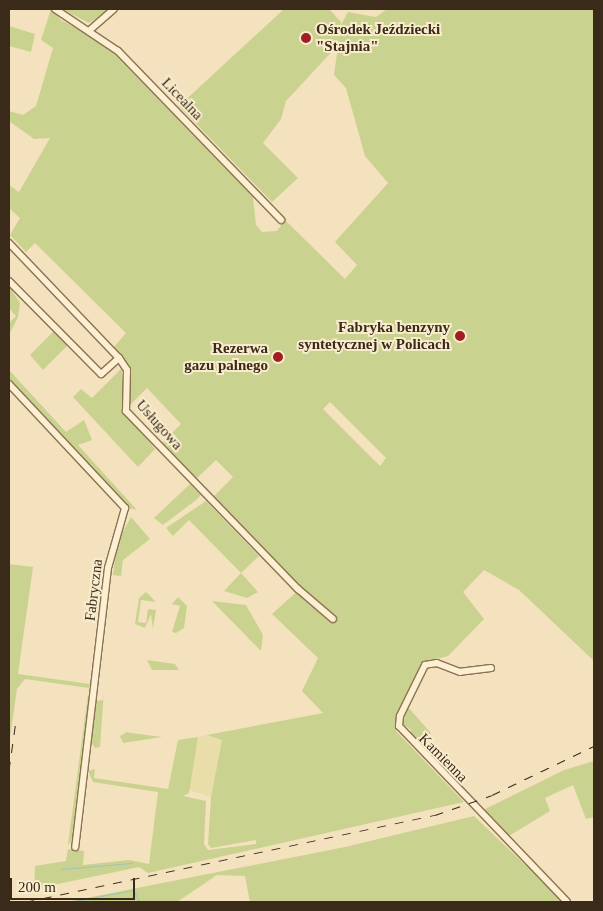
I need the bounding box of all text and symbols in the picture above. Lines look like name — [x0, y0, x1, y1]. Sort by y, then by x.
place label: Ośrodek Jeździecki "Stajnia" — [316, 20, 440, 55]
marker: Ośrodek Jeździecki "Stajnia" — [300, 32, 312, 44]
street label: Licealna — [158, 74, 206, 124]
place label: Fabryka benzyny syntetycznej w Policach — [298, 318, 450, 353]
marker: Fabryka benzyny syntetycznej w Policach — [454, 330, 466, 342]
place label: Rezerwa gazu palnego — [184, 339, 268, 374]
marker: Rezerwa gazu palnego — [272, 351, 284, 363]
street label: Usługowa — [132, 396, 186, 454]
street label: Fabryczna — [81, 558, 107, 622]
street label: Kamienna — [415, 730, 471, 786]
scale bar — [12, 868, 138, 900]
text: 200 m — [18, 879, 56, 895]

